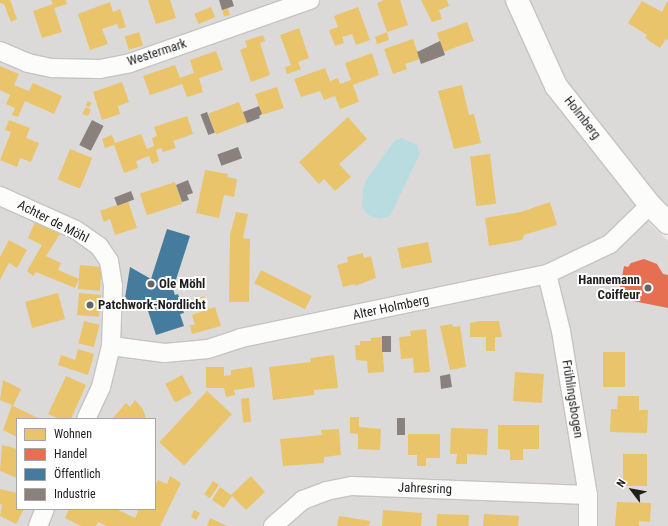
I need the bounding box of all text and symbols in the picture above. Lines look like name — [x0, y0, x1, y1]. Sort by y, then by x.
street label: Westermark — [125, 36, 189, 70]
street label: Holmberg — [560, 93, 604, 143]
street label: Achter de Möhl — [15, 197, 91, 247]
place label: Hannemann Coiffeur — [578, 273, 640, 304]
place label: Ole Möhl — [159, 276, 205, 292]
marker: Ole Möhl — [146, 279, 156, 289]
marker: Hannemann Coiffeur — [643, 283, 653, 293]
street label: Alter Holmberg — [351, 292, 431, 324]
place label: Patchwork-Nordlicht — [98, 297, 206, 313]
marker: Patchwork-Nordlicht — [85, 300, 95, 310]
street label: Frühlingsbogen — [558, 359, 586, 439]
legend — [16, 418, 156, 510]
text: Wohnen — [54, 427, 92, 441]
text: Handel — [54, 447, 87, 461]
text: Öffentlich — [54, 467, 101, 481]
north arrow — [612, 470, 652, 510]
text: N — [614, 477, 629, 490]
street label: Jahresring — [398, 480, 452, 498]
text: Industrie — [54, 487, 96, 501]

